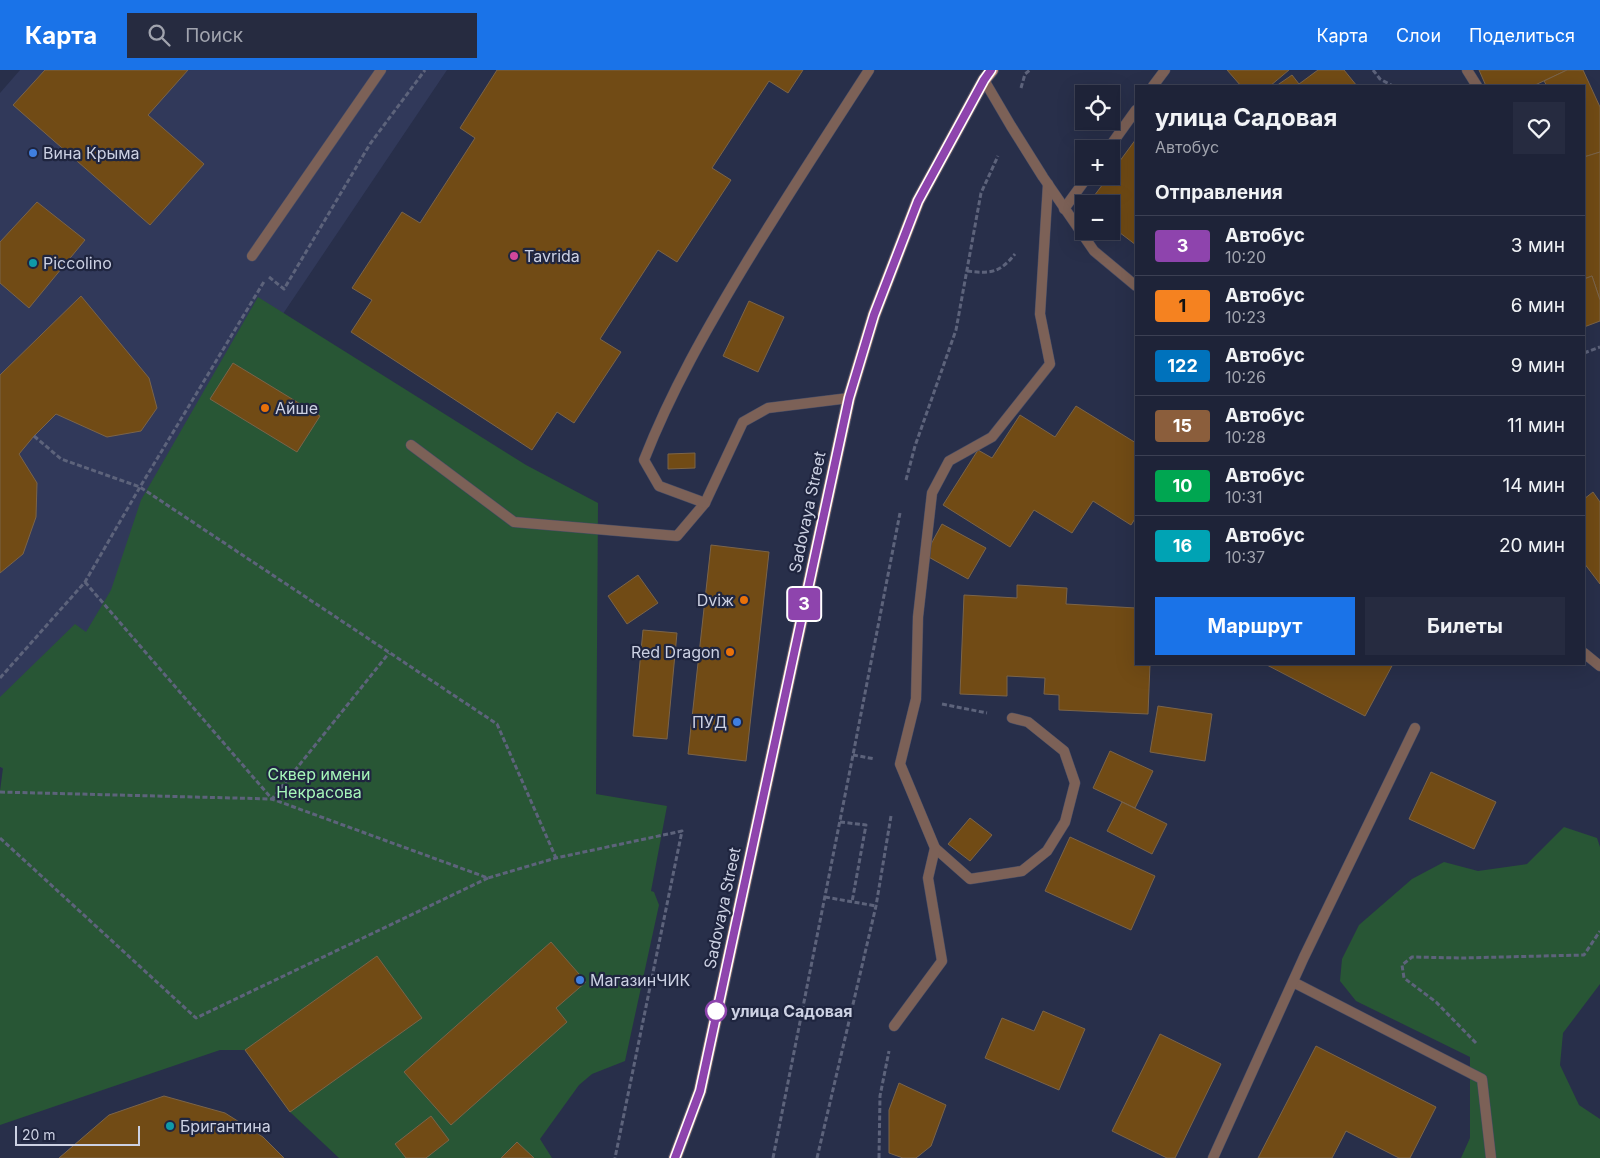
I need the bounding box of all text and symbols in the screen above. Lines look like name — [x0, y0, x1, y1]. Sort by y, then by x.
search box — [127, 13, 477, 58]
text: Карта — [25, 21, 97, 50]
icon: search — [145, 21, 173, 49]
text: Поиск — [185, 24, 243, 47]
text: Карта — [1316, 25, 1368, 46]
text: Слои — [1396, 25, 1441, 46]
text: Поделиться — [1469, 25, 1575, 46]
map controls — [1075, 85, 1120, 240]
button: locate — [1075, 85, 1120, 130]
button: heart — [1513, 102, 1565, 154]
text: улица Садовая — [1155, 103, 1337, 132]
text: Автобус — [1155, 137, 1219, 157]
button: + — [1075, 140, 1120, 185]
place label: Вина Крыма — [43, 143, 140, 163]
marker: Вина Крыма — [27, 147, 39, 159]
text: Отправления — [1155, 181, 1283, 204]
button: − — [1075, 195, 1120, 240]
text: Автобус — [1225, 224, 1305, 247]
text: 3 мин — [1511, 234, 1565, 257]
text: 3 — [1177, 235, 1188, 256]
place label: Tavrida — [524, 246, 580, 266]
text: 10:20 — [1225, 247, 1266, 267]
marker: Tavrida — [508, 250, 520, 262]
place label: Piccolino — [43, 253, 112, 273]
marker: Piccolino — [27, 257, 39, 269]
text: Автобус — [1225, 284, 1305, 307]
text: 6 мин — [1511, 294, 1565, 317]
text: 1 — [1179, 295, 1186, 316]
text: 10:23 — [1225, 307, 1266, 327]
text: Автобус — [1225, 344, 1305, 367]
text: 9 мин — [1511, 354, 1565, 377]
text: 122 — [1167, 355, 1198, 376]
text: 10:26 — [1225, 367, 1266, 387]
place label: Айше — [275, 398, 318, 418]
marker: Айше — [259, 402, 271, 414]
text: Автобус — [1225, 404, 1305, 427]
text: 11 мин — [1507, 414, 1565, 437]
text: 15 — [1173, 415, 1192, 436]
text: 10:28 — [1225, 427, 1266, 447]
street label: Sadovaya Street — [784, 449, 830, 575]
text: Автобус — [1225, 464, 1305, 487]
text: 14 мин — [1503, 474, 1565, 497]
text: 10 — [1173, 475, 1192, 496]
text: 10:31 — [1225, 487, 1263, 507]
text: Автобус — [1225, 524, 1305, 547]
text: 20 мин — [1499, 534, 1565, 557]
text: 16 — [1173, 535, 1192, 556]
text: 10:37 — [1225, 547, 1265, 567]
line badge: 3 — [788, 588, 820, 620]
place label: Dviж — [697, 590, 734, 610]
text: 3 — [798, 593, 810, 614]
marker: Dviж — [738, 594, 750, 606]
button: Маршрут — [1155, 597, 1355, 655]
button: Билеты — [1365, 597, 1565, 655]
place label: Red Dragon — [631, 642, 720, 662]
marker: Red Dragon — [724, 646, 736, 658]
place label: ПУД — [692, 712, 727, 732]
marker: ПУД — [731, 716, 743, 728]
park label: Сквер имени Некрасова — [267, 764, 371, 802]
street label: Sadovaya Street — [699, 845, 745, 971]
place label: МагазинЧИК — [590, 970, 690, 990]
marker: МагазинЧИК — [574, 974, 586, 986]
marker: улица Садовая — [705, 1000, 727, 1022]
place label: улица Садовая — [731, 1001, 853, 1021]
place label: Бригантина — [180, 1116, 271, 1136]
marker: Бригантина — [164, 1120, 176, 1132]
scale bar — [15, 1123, 140, 1146]
text: 20 m — [22, 1126, 56, 1143]

